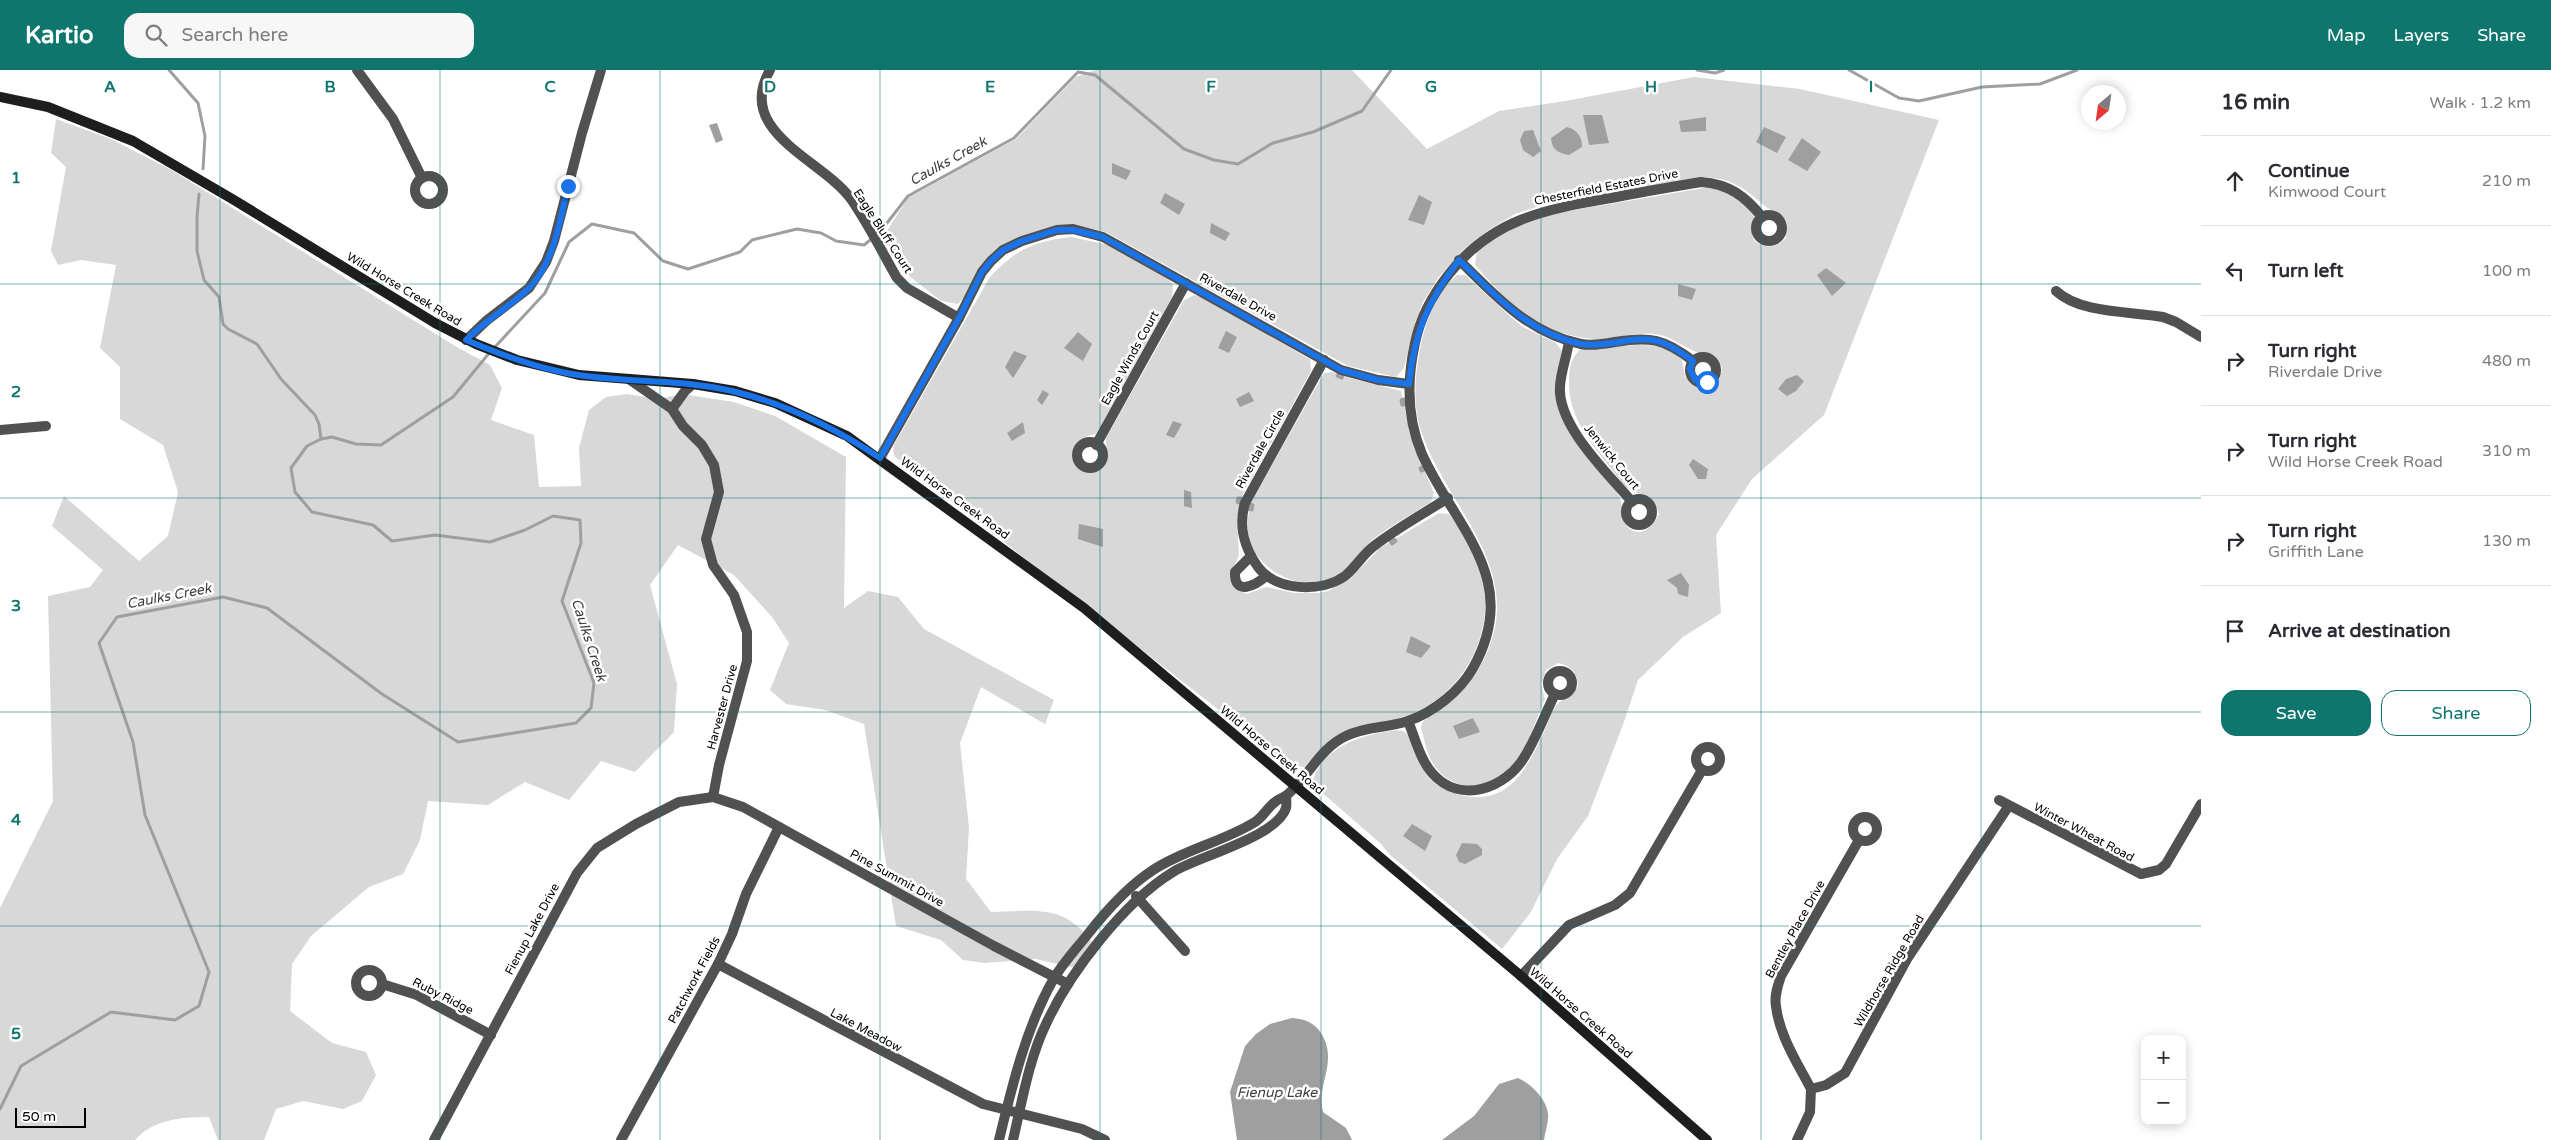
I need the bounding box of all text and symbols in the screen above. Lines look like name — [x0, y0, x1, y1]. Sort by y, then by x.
search box — [124, 13, 474, 58]
text: Kartio — [25, 21, 94, 50]
icon: search — [142, 21, 170, 49]
text: Search here — [182, 24, 288, 46]
text: Map — [2327, 24, 2366, 46]
text: Layers — [2394, 24, 2449, 46]
text: Share — [2477, 24, 2526, 46]
text: A — [104, 77, 116, 97]
text: B — [324, 77, 336, 97]
text: C — [544, 77, 556, 97]
text: D — [764, 77, 776, 97]
text: E — [985, 77, 995, 97]
text: F — [1206, 77, 1216, 97]
text: G — [1425, 77, 1437, 97]
text: H — [1645, 77, 1657, 97]
text: I — [1869, 77, 1873, 97]
north arrow — [2081, 85, 2126, 130]
text: 16 min — [2221, 90, 2290, 115]
text: Walk · 1.2 km — [2429, 93, 2531, 113]
water label: Caulks Creek — [906, 132, 991, 189]
text: Continue — [2268, 160, 2350, 182]
street label: Chesterfield Estates Drive — [1533, 166, 1679, 208]
icon: ahead — [2221, 167, 2249, 195]
text: 1 — [11, 168, 21, 188]
text: 210 m — [2482, 171, 2531, 191]
route end — [557, 175, 580, 198]
text: Kimwood Court — [2268, 182, 2386, 202]
street label: Eagle Bluff Court — [851, 186, 916, 276]
street label: Wild Horse Creek Road — [344, 249, 464, 329]
icon: left — [2221, 257, 2249, 285]
text: Turn left — [2268, 260, 2344, 282]
text: 100 m — [2482, 261, 2531, 281]
street label: Riverdale Drive — [1197, 270, 1279, 324]
street label: Eagle Winds Court — [1098, 308, 1162, 408]
text: Turn right — [2268, 340, 2356, 362]
icon: right — [2221, 347, 2249, 375]
text: 480 m — [2482, 351, 2531, 371]
text: Riverdale Drive — [2268, 362, 2382, 382]
route start — [1696, 371, 1719, 394]
text: 2 — [11, 382, 21, 402]
street label: Riverdale Circle — [1233, 407, 1288, 491]
street label: Jenwick Court — [1581, 421, 1643, 493]
text: Turn right — [2268, 430, 2356, 452]
icon: right — [2221, 437, 2249, 465]
text: 310 m — [2482, 441, 2531, 461]
text: Wild Horse Creek Road — [2268, 452, 2443, 472]
street label: Wild Horse Creek Road — [898, 454, 1012, 542]
text: Turn right — [2268, 520, 2356, 542]
icon: right — [2221, 527, 2249, 555]
text: 130 m — [2482, 531, 2531, 551]
text: Griffith Lane — [2268, 542, 2364, 562]
water label: Caulks Creek — [125, 579, 214, 613]
text: 3 — [11, 596, 21, 616]
water label: Caulks Creek — [568, 597, 611, 685]
icon: arrive — [2221, 617, 2249, 645]
text: Arrive at destination — [2268, 620, 2451, 642]
street label: Harvester Drive — [704, 663, 740, 751]
button: Save — [2221, 690, 2371, 736]
button: Share — [2381, 690, 2531, 736]
street label: Wild Horse Creek Road — [1217, 702, 1327, 798]
street label: Winter Wheat Road — [2031, 800, 2137, 864]
text: 4 — [11, 810, 21, 830]
street label: Pine Summit Drive — [848, 846, 947, 910]
street label: Bentley Place Drive — [1762, 877, 1828, 980]
street label: Fienup Lake Drive — [502, 881, 562, 977]
street label: Wildhorse Ridge Road — [1851, 912, 1927, 1030]
street label: Patchwork Fields — [665, 934, 723, 1026]
street label: Wild Horse Creek Road — [1527, 965, 1635, 1061]
street label: Ruby Ridge — [410, 975, 476, 1017]
street label: Lake Meadow — [828, 1005, 905, 1055]
text: 5 — [11, 1024, 21, 1044]
map controls — [2141, 1035, 2186, 1125]
button: + — [2141, 1035, 2186, 1080]
button: − — [2141, 1080, 2186, 1125]
water label: Fienup Lake — [1237, 1084, 1318, 1101]
scale bar — [15, 1105, 86, 1128]
text: 50 m — [22, 1108, 56, 1125]

